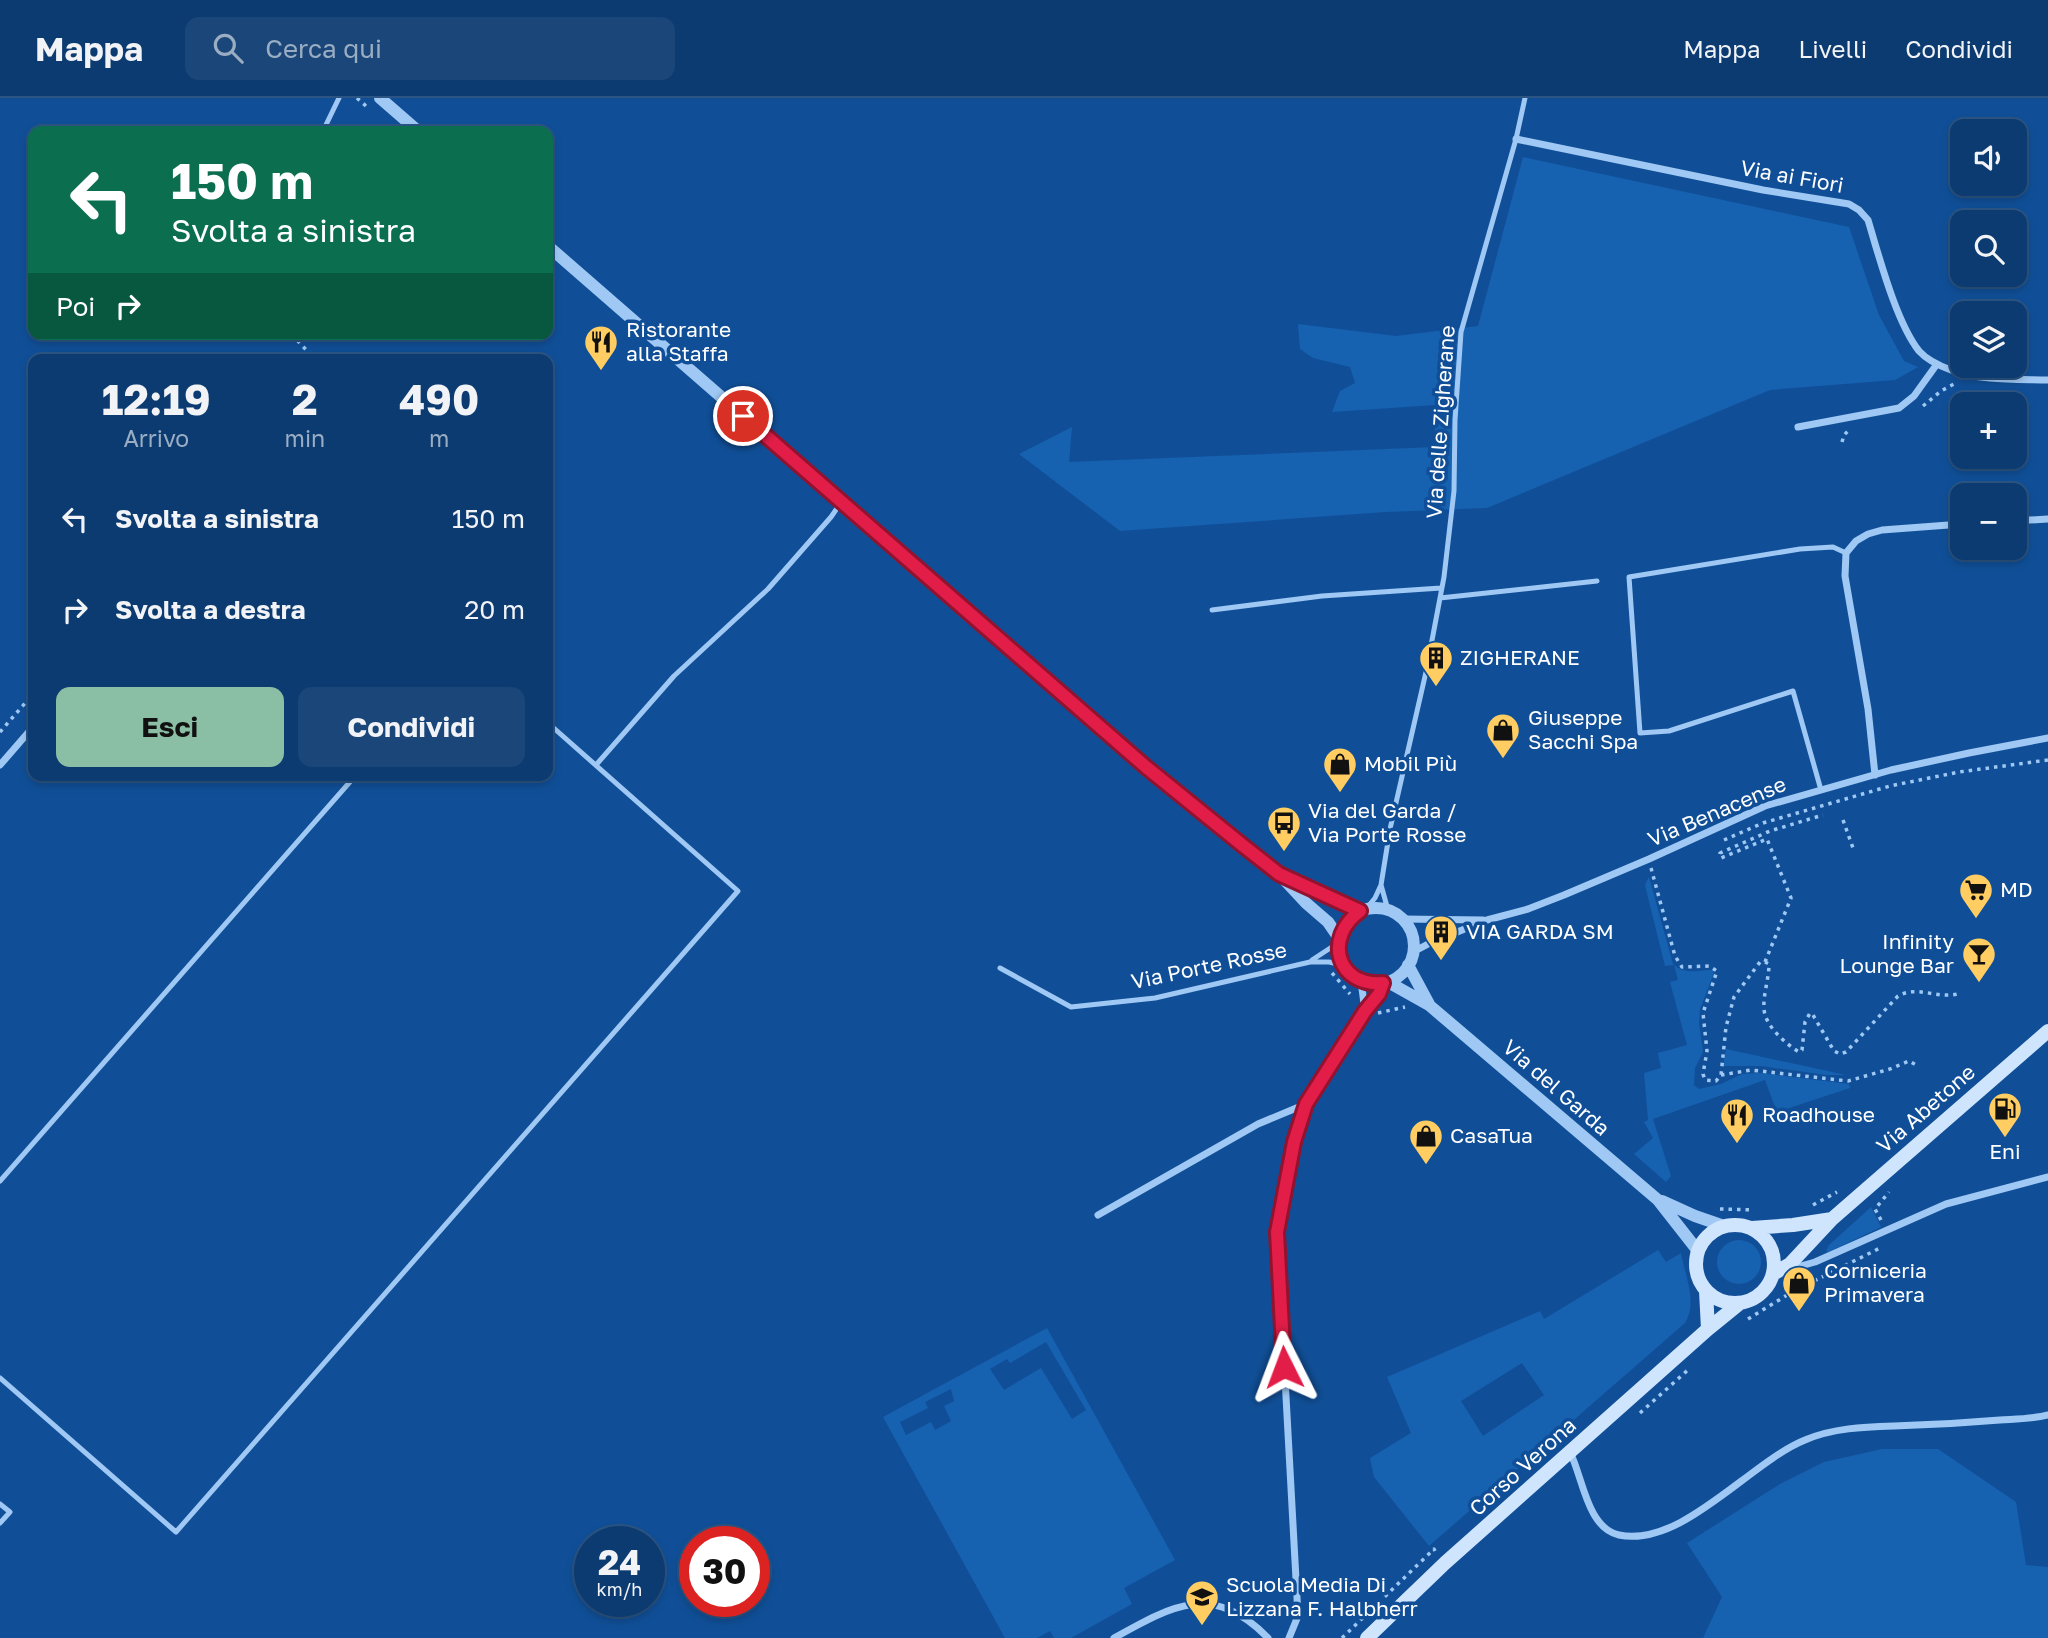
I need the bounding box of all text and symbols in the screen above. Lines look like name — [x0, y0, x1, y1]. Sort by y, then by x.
search box — [185, 17, 675, 80]
text: Mappa — [35, 29, 143, 68]
icon: search — [209, 29, 247, 67]
text: Cerca qui — [265, 33, 382, 64]
text: Mappa — [1683, 34, 1760, 63]
text: Livelli — [1798, 34, 1867, 63]
text: Condividi — [1905, 34, 2013, 63]
map controls — [1950, 119, 2027, 560]
button: sound — [1950, 119, 2027, 196]
text: 150 m — [171, 151, 313, 210]
icon: left — [56, 154, 147, 245]
street label: Via ai Fiori — [1739, 154, 1846, 198]
button: search — [1950, 210, 2027, 287]
text: Svolta a sinistra — [171, 211, 416, 249]
icon: right — [109, 287, 147, 325]
text: Poi — [56, 291, 95, 322]
button: layers — [1950, 301, 2027, 378]
place label: Ristorante alla Staffa — [626, 316, 731, 366]
restaurant icon: Ristorante alla Staffa — [582, 323, 620, 372]
street label: Via delle Zigherane — [1420, 324, 1460, 519]
text: 12:19 — [102, 374, 211, 424]
text: 2 — [292, 374, 318, 424]
text: 490 — [399, 374, 479, 424]
pin — [713, 386, 773, 446]
button: + — [1950, 392, 2027, 469]
icon: arrive — [724, 397, 762, 435]
text: Arrivo — [123, 424, 189, 452]
text: min — [285, 424, 325, 452]
text: m — [429, 424, 449, 452]
button: − — [1950, 483, 2027, 560]
icon: left — [56, 500, 94, 538]
text: Svolta a sinistra — [115, 503, 319, 534]
text: 150 m — [452, 503, 525, 534]
icon: right — [56, 591, 94, 629]
text: Svolta a destra — [115, 594, 306, 625]
text: 20 m — [464, 594, 525, 625]
building icon: ZIGHERANE — [1417, 639, 1455, 688]
place label: ZIGHERANE — [1460, 644, 1580, 670]
button: Esci — [56, 687, 284, 767]
button: Condividi — [298, 687, 525, 767]
place label: Giuseppe Sacchi Spa — [1528, 704, 1638, 754]
shop icon: Giuseppe Sacchi Spa — [1484, 711, 1522, 760]
shop icon: Mobil Più — [1321, 745, 1359, 794]
place label: Mobil Più — [1364, 750, 1457, 776]
street label: Via Benacense — [1644, 770, 1790, 852]
place label: Via del Garda / Via Porte Rosse — [1308, 797, 1467, 847]
bus stop icon: Via del Garda / Via Porte Rosse — [1265, 804, 1303, 853]
supermarket icon: MD — [1957, 871, 1995, 920]
place label: MD — [2000, 876, 2033, 902]
building icon: VIA GARDA SM — [1422, 913, 1460, 962]
place label: VIA GARDA SM — [1466, 918, 1614, 944]
place label: Infinity Lounge Bar — [1840, 928, 1954, 978]
bar icon: Infinity Lounge Bar — [1960, 935, 1998, 984]
street label: Via Porte Rosse — [1129, 936, 1289, 994]
street label: Via del Garda — [1498, 1034, 1615, 1141]
street label: Via Abetone — [1871, 1058, 1980, 1158]
fuel station icon: Eni — [1986, 1090, 2024, 1139]
restaurant icon: Roadhouse — [1718, 1096, 1756, 1145]
place label: Roadhouse — [1762, 1101, 1875, 1127]
shop icon: CasaTua — [1407, 1117, 1445, 1166]
place label: CasaTua — [1450, 1122, 1533, 1148]
place label: Eni — [1989, 1138, 2021, 1164]
place label: Corniceria Primavera — [1824, 1257, 1927, 1307]
shop icon: Corniceria Primavera — [1780, 1264, 1818, 1313]
position arrow — [1247, 1330, 1321, 1404]
street label: Corso Verona — [1464, 1412, 1581, 1521]
speed limit sign: 30 — [679, 1526, 770, 1617]
text: 24 — [598, 1541, 641, 1583]
place label: Scuola Media Di Lizzana F. Halbherr — [1226, 1571, 1418, 1621]
text: km/h — [597, 1578, 642, 1600]
school or university icon: Scuola Media Di Lizzana F. Halbherr — [1183, 1578, 1221, 1627]

